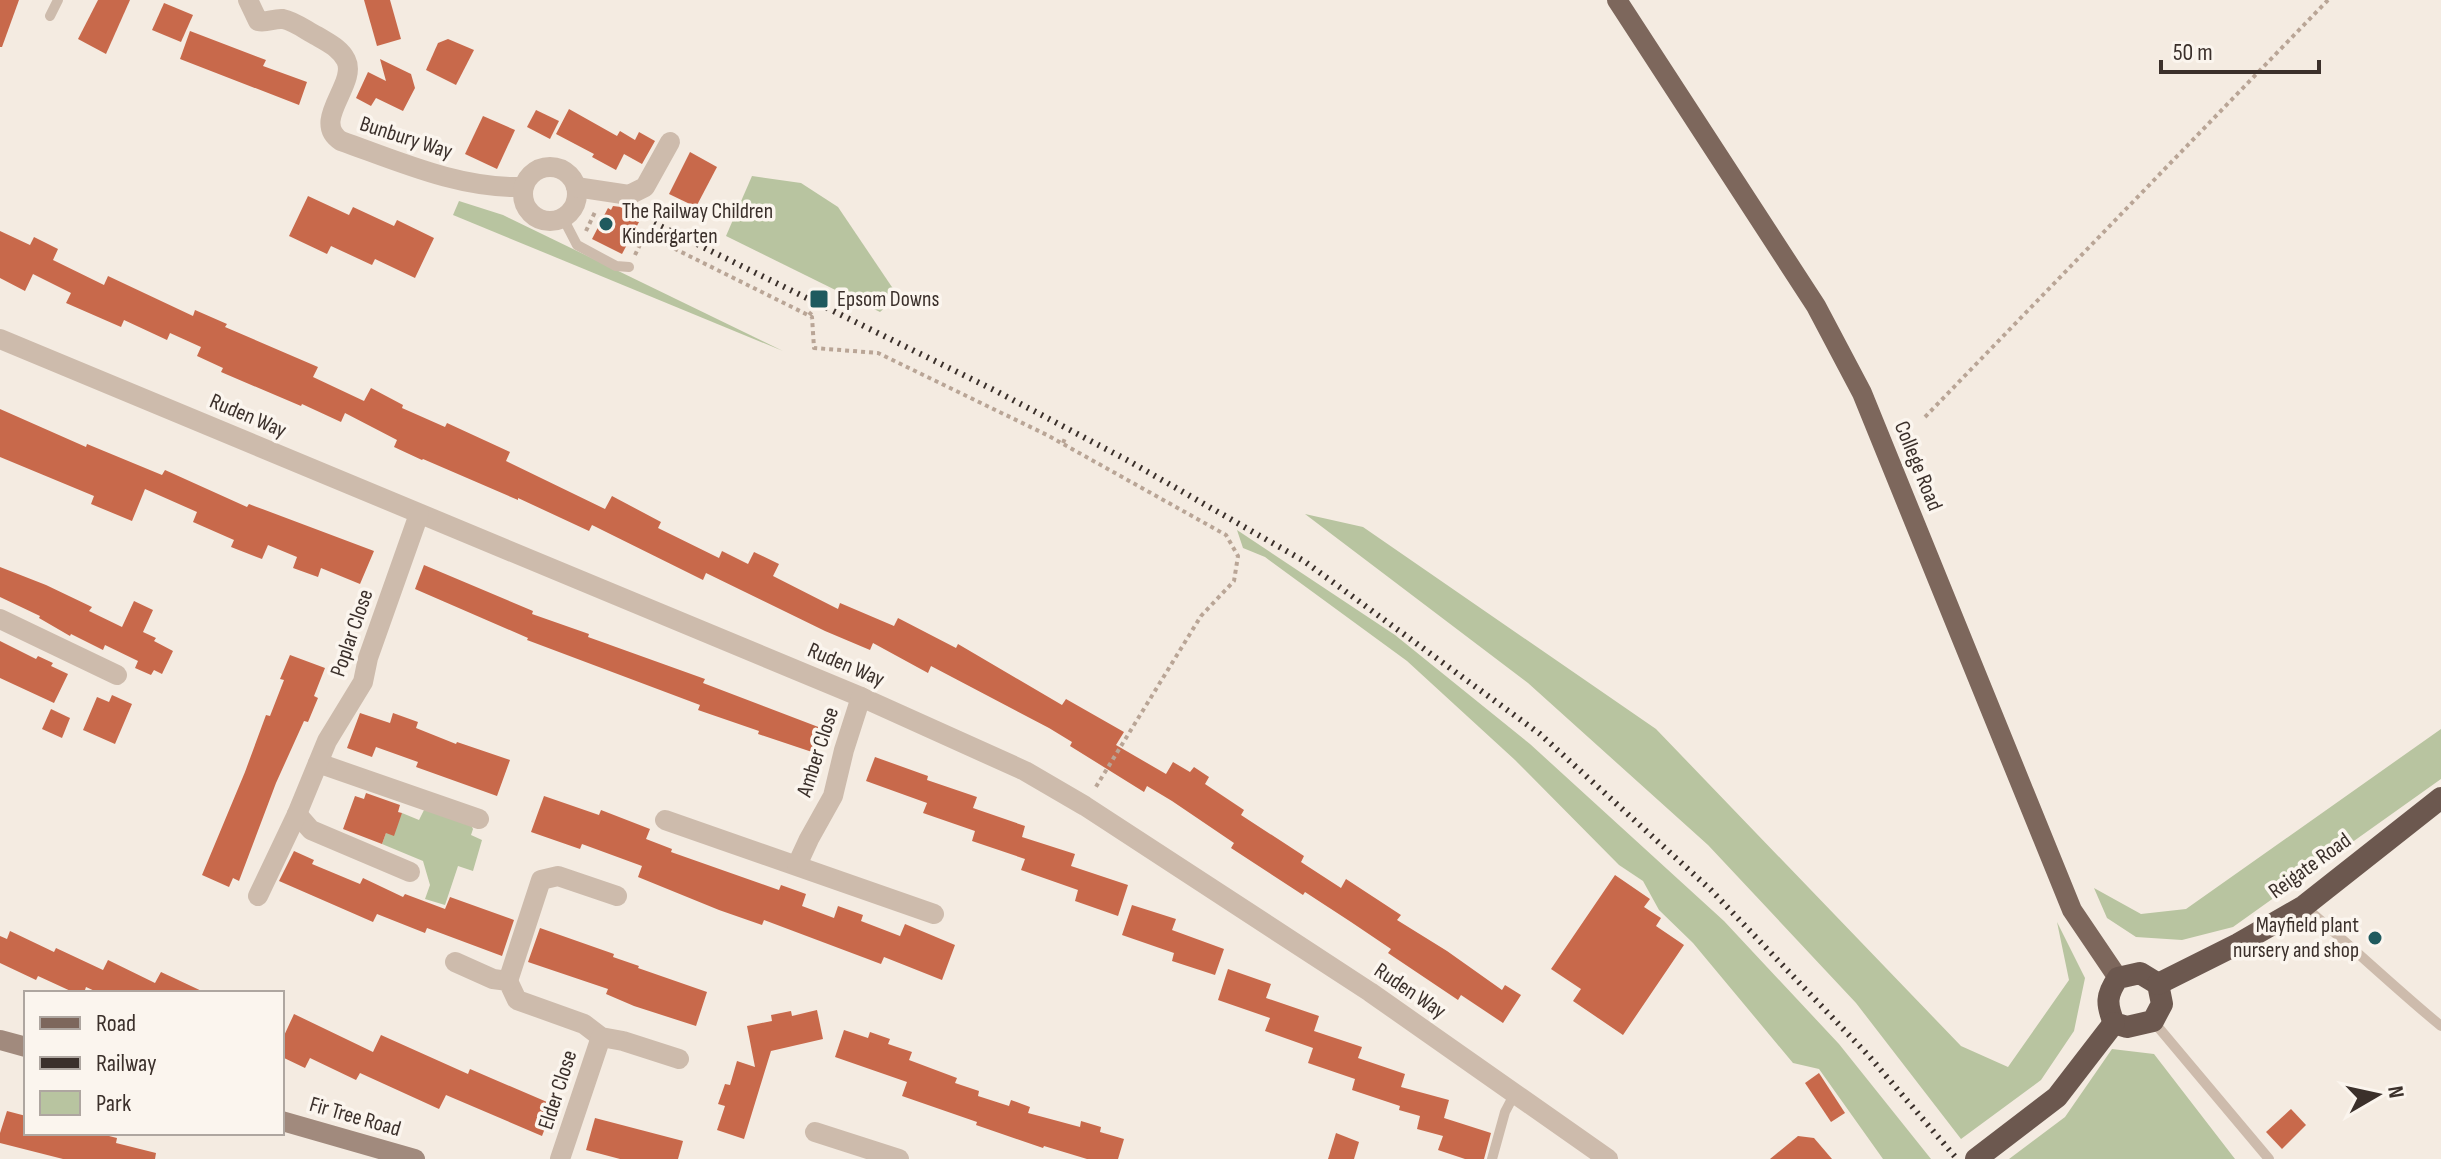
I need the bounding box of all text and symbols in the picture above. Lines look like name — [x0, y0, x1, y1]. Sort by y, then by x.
scale bar — [2161, 24, 2319, 74]
text: 50 m — [2173, 38, 2213, 67]
street label: Bunbury Way — [356, 110, 456, 166]
place label: The Railway Children Kindergarten — [622, 198, 773, 250]
marker: The Railway Children Kindergarten — [597, 215, 615, 233]
place label: Epsom Downs — [837, 286, 939, 313]
marker: Epsom Downs — [808, 288, 830, 310]
street label: Ruden Way — [206, 388, 291, 444]
street label: College Road — [1888, 417, 1948, 515]
street label: Poplar Close — [324, 586, 380, 680]
street label: Ruden Way — [804, 637, 889, 693]
street label: Amber Close — [791, 704, 845, 801]
street label: Reigate Road — [2264, 827, 2356, 905]
place label: Mayfield plant nursery and shop — [2233, 912, 2359, 964]
marker: Mayfield plant nursery and shop — [2366, 929, 2384, 947]
street label: Ruden Way — [1369, 957, 1451, 1025]
legend — [24, 991, 284, 1135]
text: Road — [96, 1009, 136, 1038]
street label: Elder Close — [533, 1047, 583, 1133]
text: Railway — [96, 1049, 156, 1078]
north arrow — [2337, 1055, 2417, 1135]
text: N — [2381, 1084, 2410, 1100]
text: Park — [96, 1089, 131, 1118]
street label: Fir Tree Road — [306, 1091, 404, 1143]

